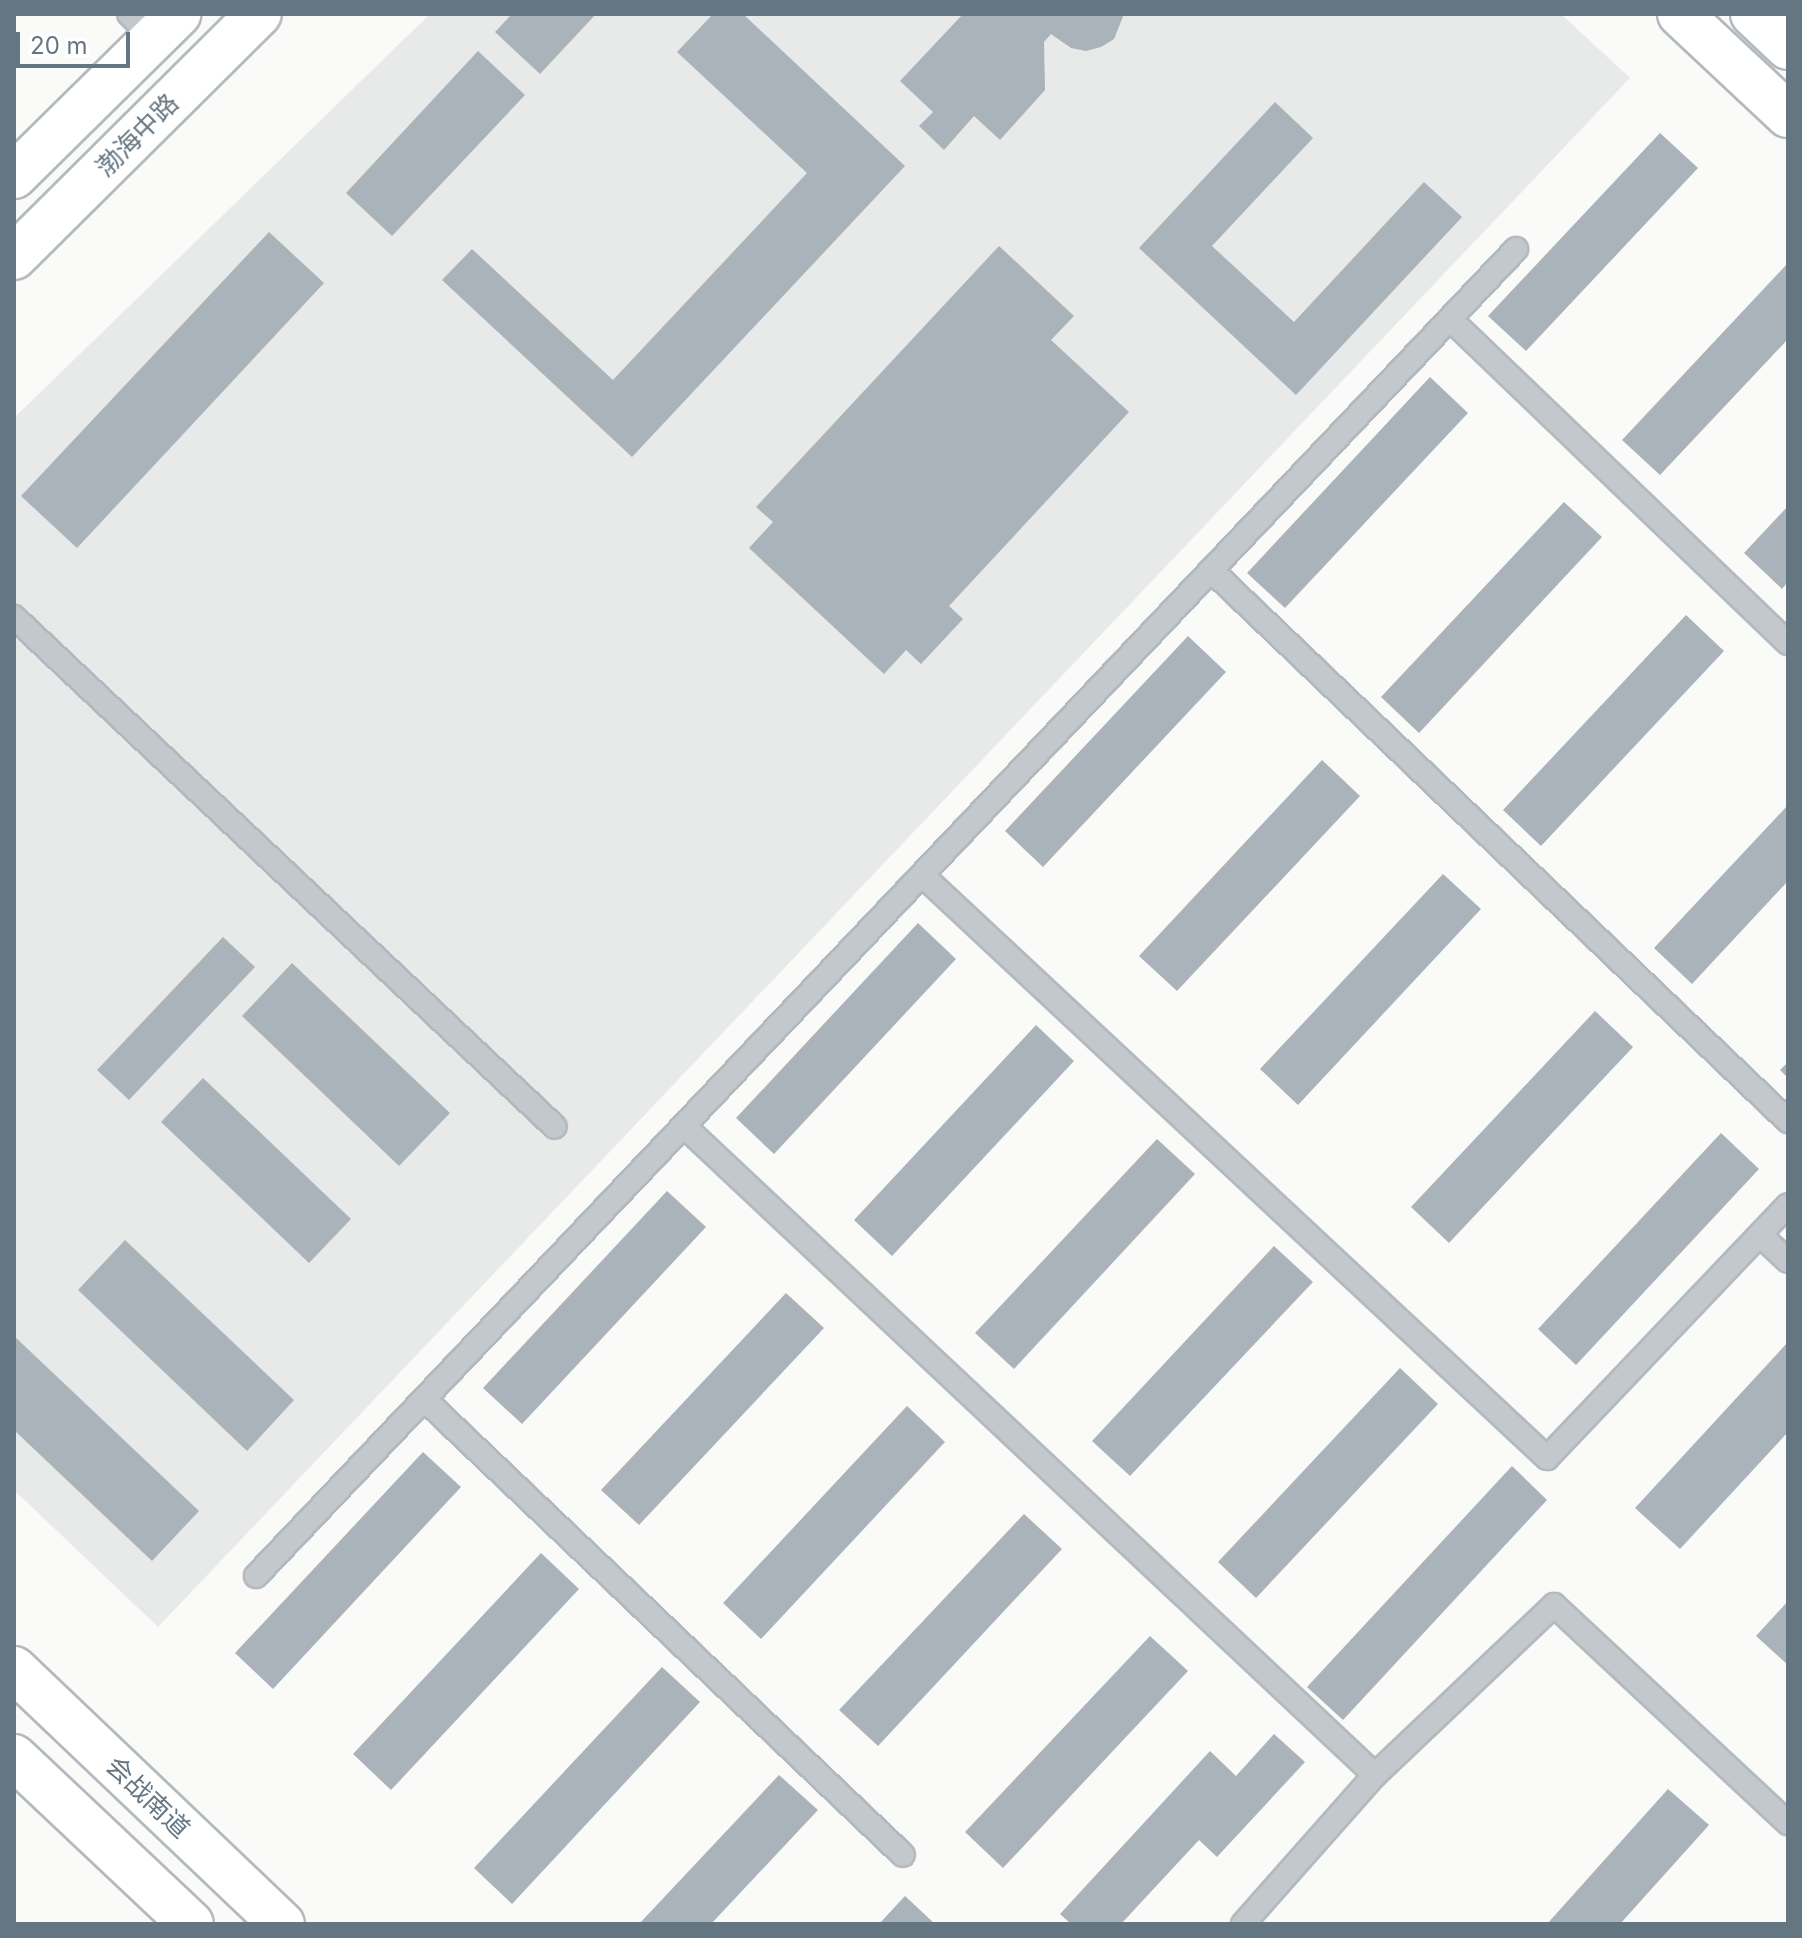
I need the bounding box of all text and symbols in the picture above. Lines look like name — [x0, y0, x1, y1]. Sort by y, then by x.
scale bar — [20, 16, 134, 66]
text: 20 m — [30, 31, 88, 60]
street label: 渤海中路 — [89, 87, 185, 183]
street label: 会战南道 — [100, 1750, 196, 1844]

